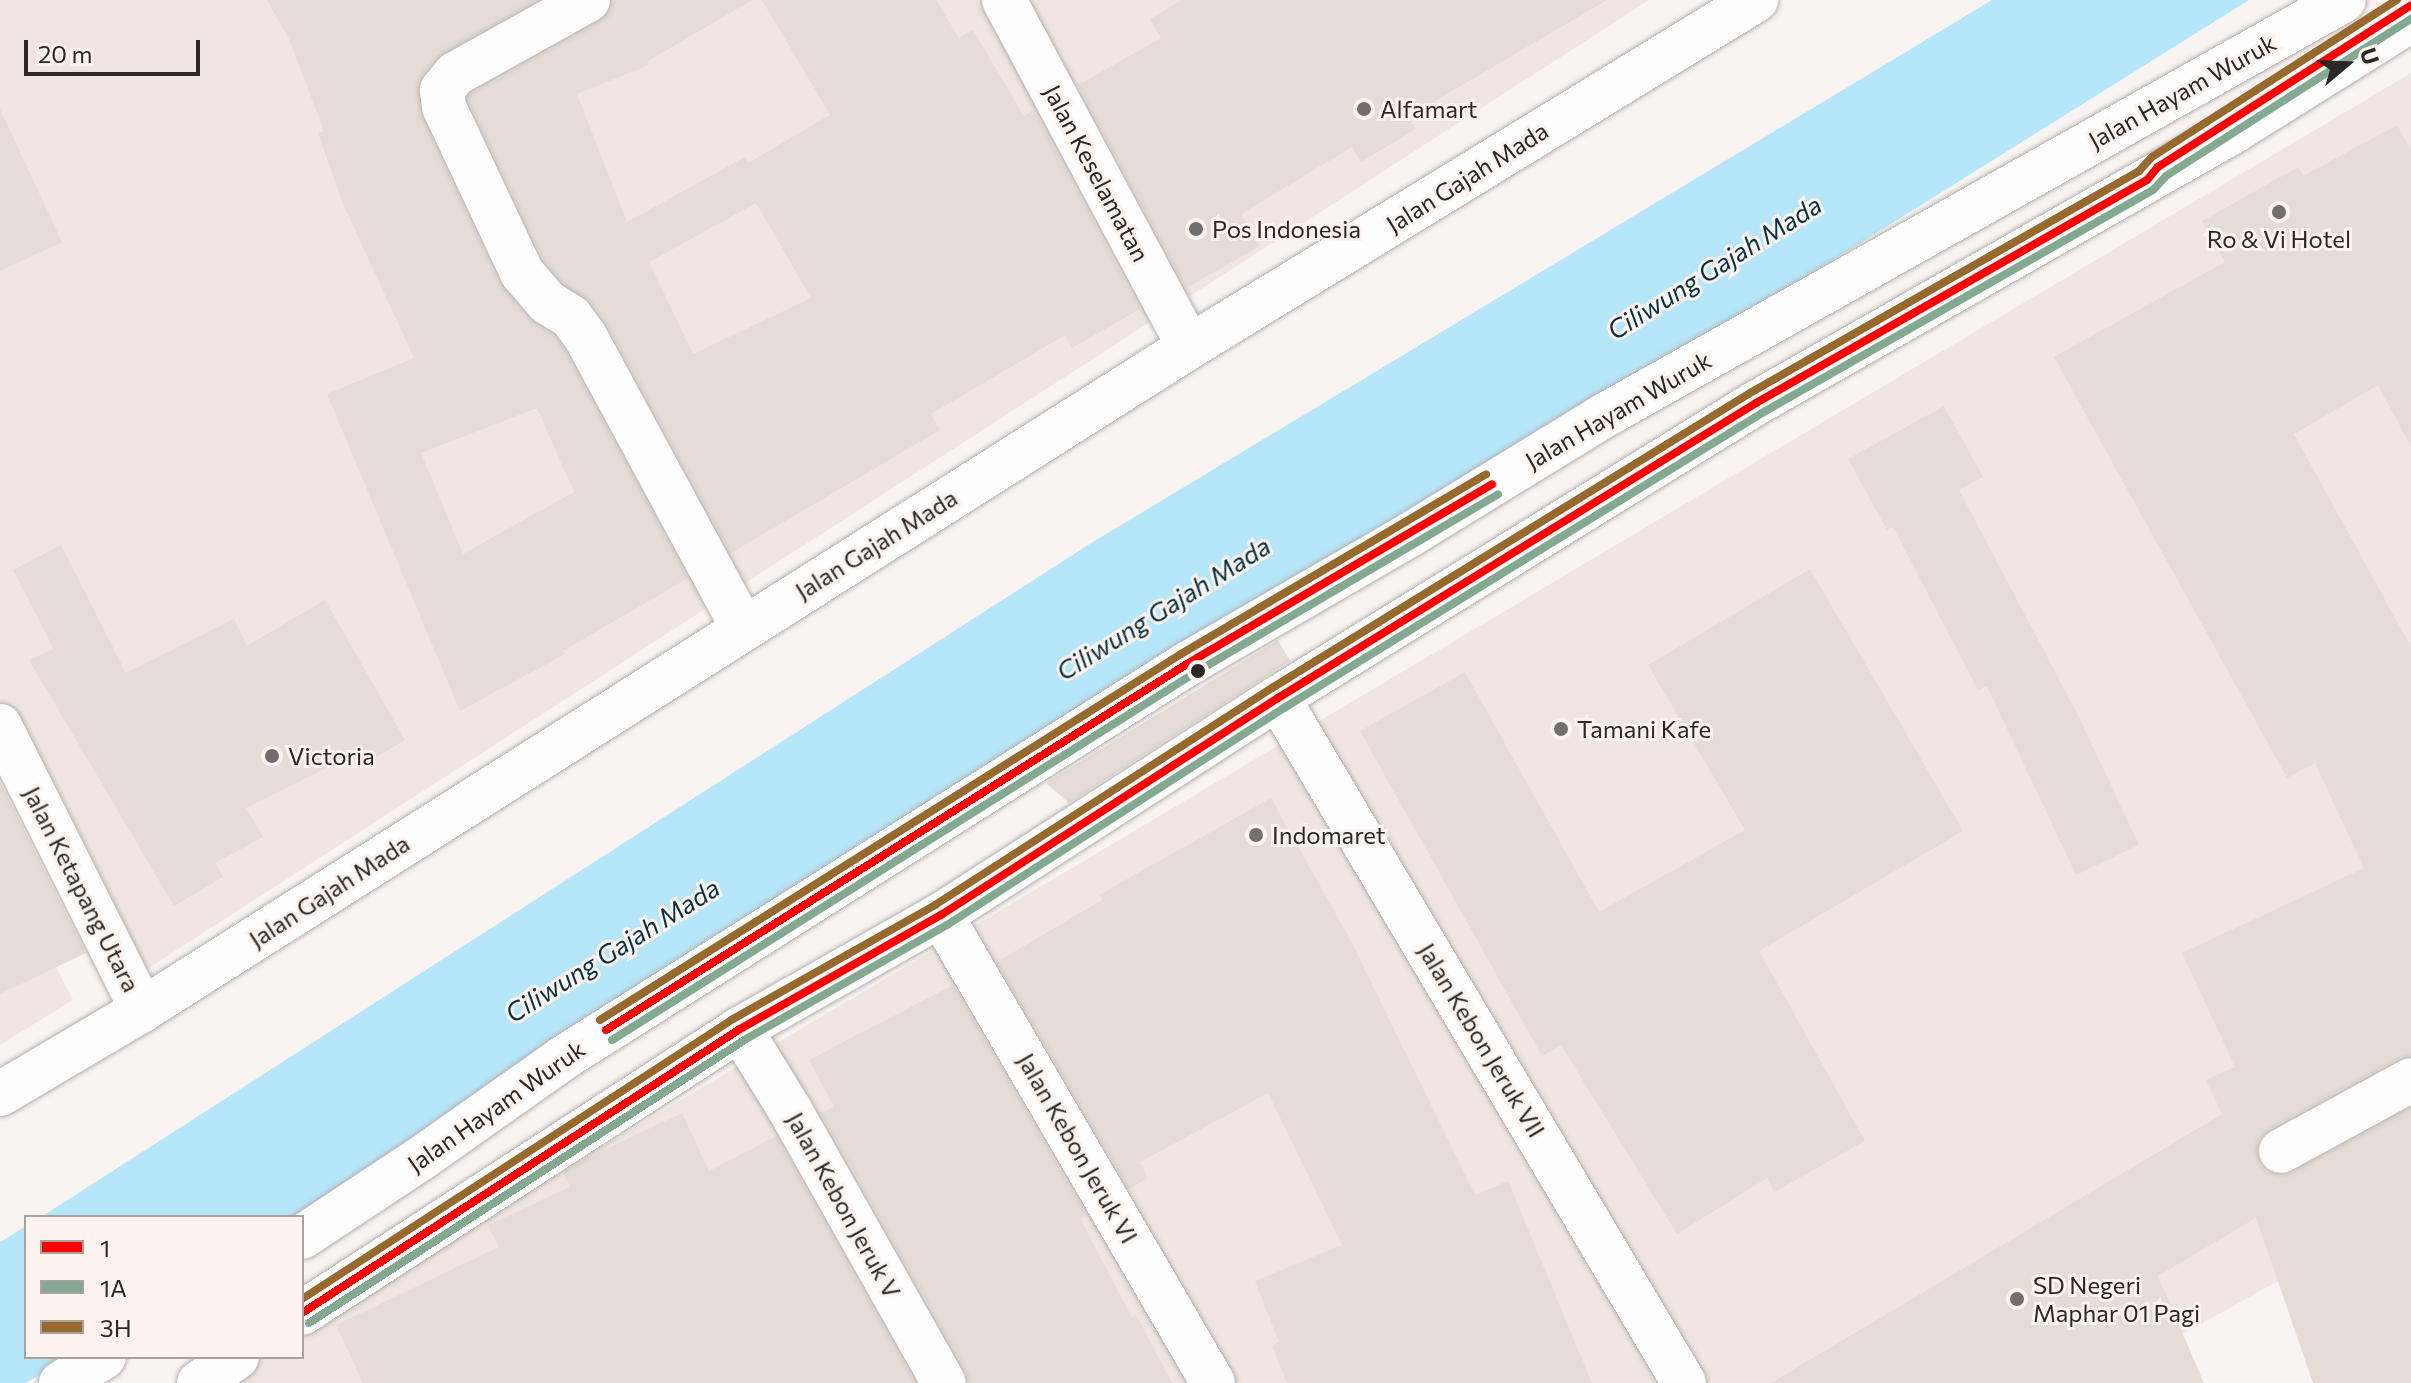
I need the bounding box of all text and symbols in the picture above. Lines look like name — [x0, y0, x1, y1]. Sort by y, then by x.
scale bar — [28, 24, 204, 74]
north arrow — [2307, 24, 2387, 104]
street label: Jalan Hayam Wuruk — [2083, 28, 2281, 154]
text: 20 m — [38, 39, 92, 68]
text: U — [2355, 44, 2386, 68]
street label: Jalan Keselamatan — [1038, 80, 1156, 266]
place label: Alfamart — [1380, 95, 1477, 123]
marker: Alfamart — [1355, 100, 1373, 118]
street label: Jalan Gajah Mada — [1381, 116, 1553, 238]
water label: Ciliwung Gajah Mada — [1601, 188, 1827, 346]
marker: Ro & Vi Hotel — [2270, 203, 2288, 221]
place label: Pos Indonesia — [1212, 215, 1361, 243]
marker: Pos Indonesia — [1187, 220, 1205, 238]
place label: Ro & Vi Hotel — [2207, 225, 2351, 253]
street label: Jalan Hayam Wuruk — [1520, 345, 1716, 475]
street label: Jalan Gajah Mada — [790, 483, 962, 605]
water label: Ciliwung Gajah Mada — [1050, 529, 1276, 687]
unlabelled marker — [1190, 663, 1206, 679]
place label: Tamani Kafe — [1577, 715, 1711, 743]
marker: Tamani Kafe — [1552, 720, 1570, 738]
place label: Victoria — [288, 742, 375, 770]
marker: Victoria — [263, 747, 281, 765]
street label: Jalan Ketapang Utara — [18, 782, 146, 996]
place label: Indomaret — [1272, 821, 1386, 849]
marker: Indomaret — [1247, 826, 1265, 844]
street label: Jalan Gajah Mada — [243, 828, 415, 954]
water label: Ciliwung Gajah Mada — [499, 871, 725, 1029]
street label: Jalan Kebon Jeruk VII — [1413, 938, 1551, 1142]
street label: Jalan Hayam Wuruk — [402, 1034, 590, 1178]
street label: Jalan Kebon Jeruk VI — [1012, 1048, 1144, 1248]
street label: Jalan Kebon Jeruk V — [781, 1107, 907, 1303]
legend — [24, 1215, 304, 1359]
text: 1 — [100, 1233, 110, 1262]
place label: SD Negeri Maphar 01 Pagi — [2033, 1271, 2200, 1327]
text: 1A — [100, 1273, 127, 1302]
marker: SD Negeri Maphar 01 Pagi — [2008, 1290, 2026, 1308]
text: 3H — [100, 1313, 132, 1342]

